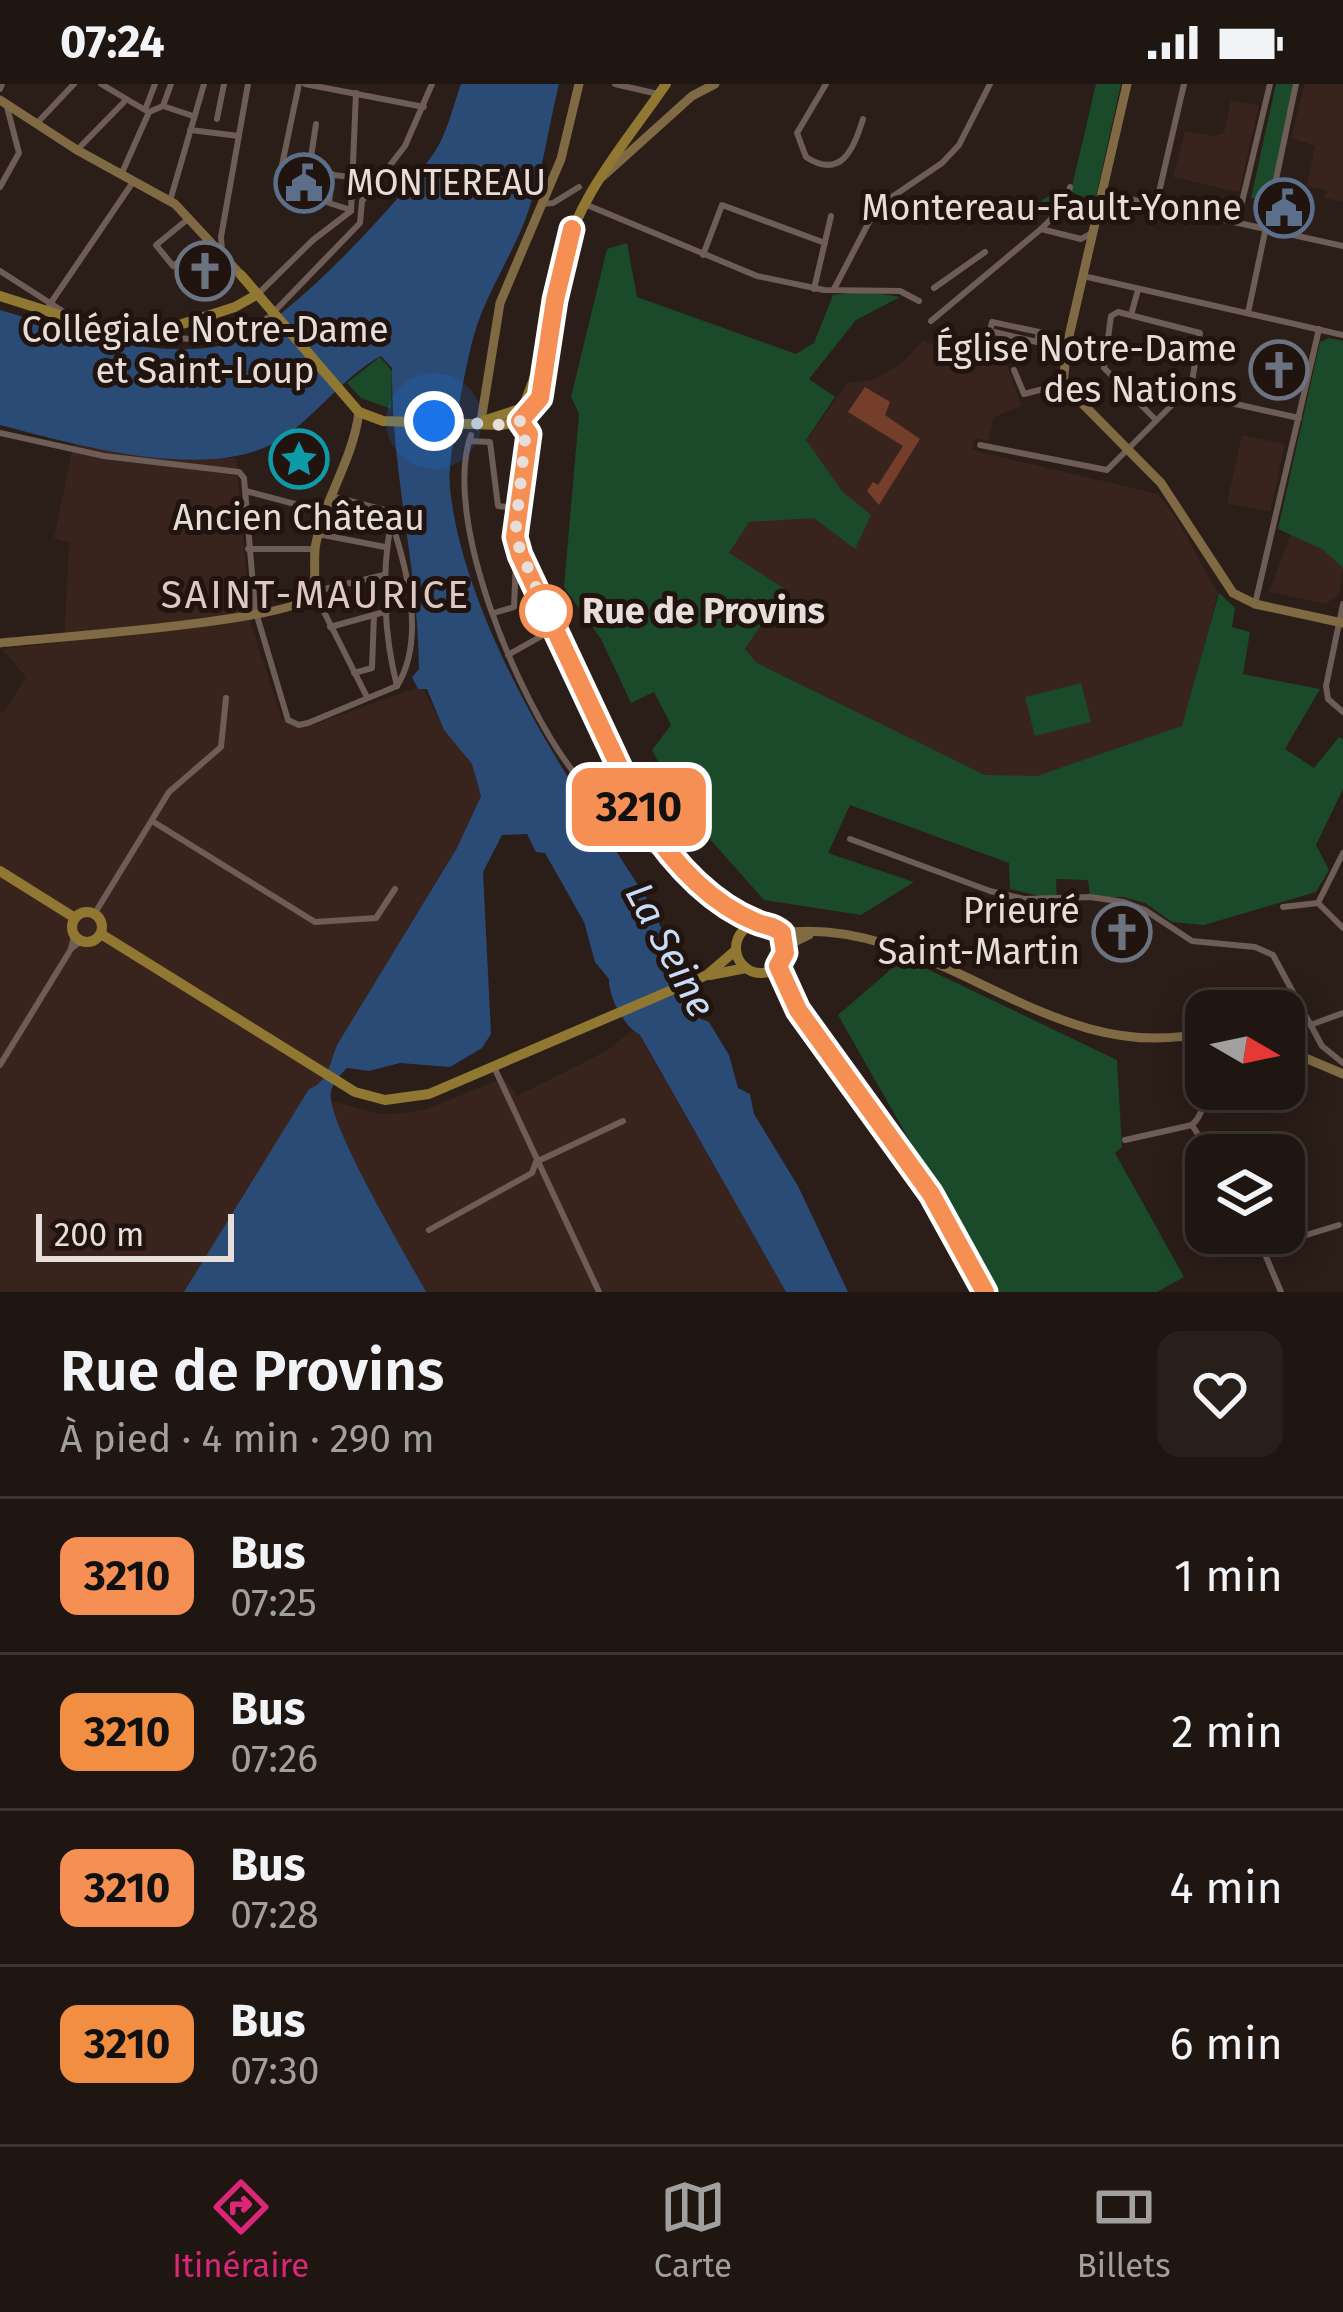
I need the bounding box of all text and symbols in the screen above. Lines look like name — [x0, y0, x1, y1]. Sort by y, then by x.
text: 07:24 — [60, 15, 165, 69]
public building icon: MONTEREAU — [273, 152, 335, 214]
place label: MONTEREAU — [346, 161, 546, 205]
public building icon: Montereau-Fault-Yonne — [1253, 177, 1315, 239]
place label: Montereau-Fault-Yonne — [861, 186, 1242, 230]
church icon: Collégiale Notre-Dame et Saint-Loup — [174, 240, 236, 302]
place label: Collégiale Notre-Dame et Saint-Loup — [21, 308, 389, 393]
place label: Église Notre-Dame des Nations — [935, 326, 1237, 412]
church icon: Église Notre-Dame des Nations — [1248, 339, 1310, 401]
your location — [404, 391, 464, 451]
place icon: Ancien Château — [268, 428, 330, 490]
place label: Ancien Château — [173, 496, 425, 540]
district label: SAINT-MAURICE — [161, 572, 471, 618]
marker: Rue de Provins — [521, 586, 571, 636]
place label: Rue de Provins — [582, 589, 825, 633]
line badge: 3210 — [555, 768, 723, 846]
text: 3210 — [596, 782, 682, 832]
water label: La Seine — [616, 875, 724, 1025]
place label: Prieuré Saint-Martin — [878, 889, 1080, 974]
church icon: Prieuré Saint-Martin — [1091, 901, 1153, 963]
north arrow — [1185, 990, 1305, 1110]
map controls — [1185, 990, 1305, 1254]
button: layers — [1185, 1134, 1305, 1254]
scale bar — [36, 1208, 234, 1261]
text: 200 m — [54, 1215, 144, 1255]
button: heart — [1157, 1331, 1283, 1457]
text: Rue de Provins — [60, 1337, 444, 1405]
text: À pied · 4 min · 290 m — [60, 1416, 435, 1462]
text: Bus — [230, 1526, 306, 1580]
text: 1 min — [1174, 1549, 1283, 1603]
text: 3210 — [84, 1551, 170, 1601]
text: 07:25 — [230, 1580, 317, 1626]
text: Bus — [230, 1682, 306, 1736]
text: 2 min — [1171, 1705, 1283, 1759]
text: 3210 — [84, 1707, 170, 1757]
text: 07:26 — [230, 1736, 318, 1782]
text: Bus — [230, 1838, 306, 1892]
text: 4 min — [1170, 1861, 1283, 1915]
text: 3210 — [84, 1863, 170, 1913]
text: 07:28 — [230, 1892, 319, 1938]
text: Bus — [230, 1994, 306, 2048]
text: 6 min — [1169, 2017, 1283, 2071]
text: 3210 — [84, 2019, 170, 2069]
text: 07:30 — [230, 2048, 320, 2094]
tab: Itinéraire — [172, 2174, 309, 2286]
tab: Carte — [654, 2174, 732, 2286]
tab: Billets — [1077, 2174, 1171, 2286]

